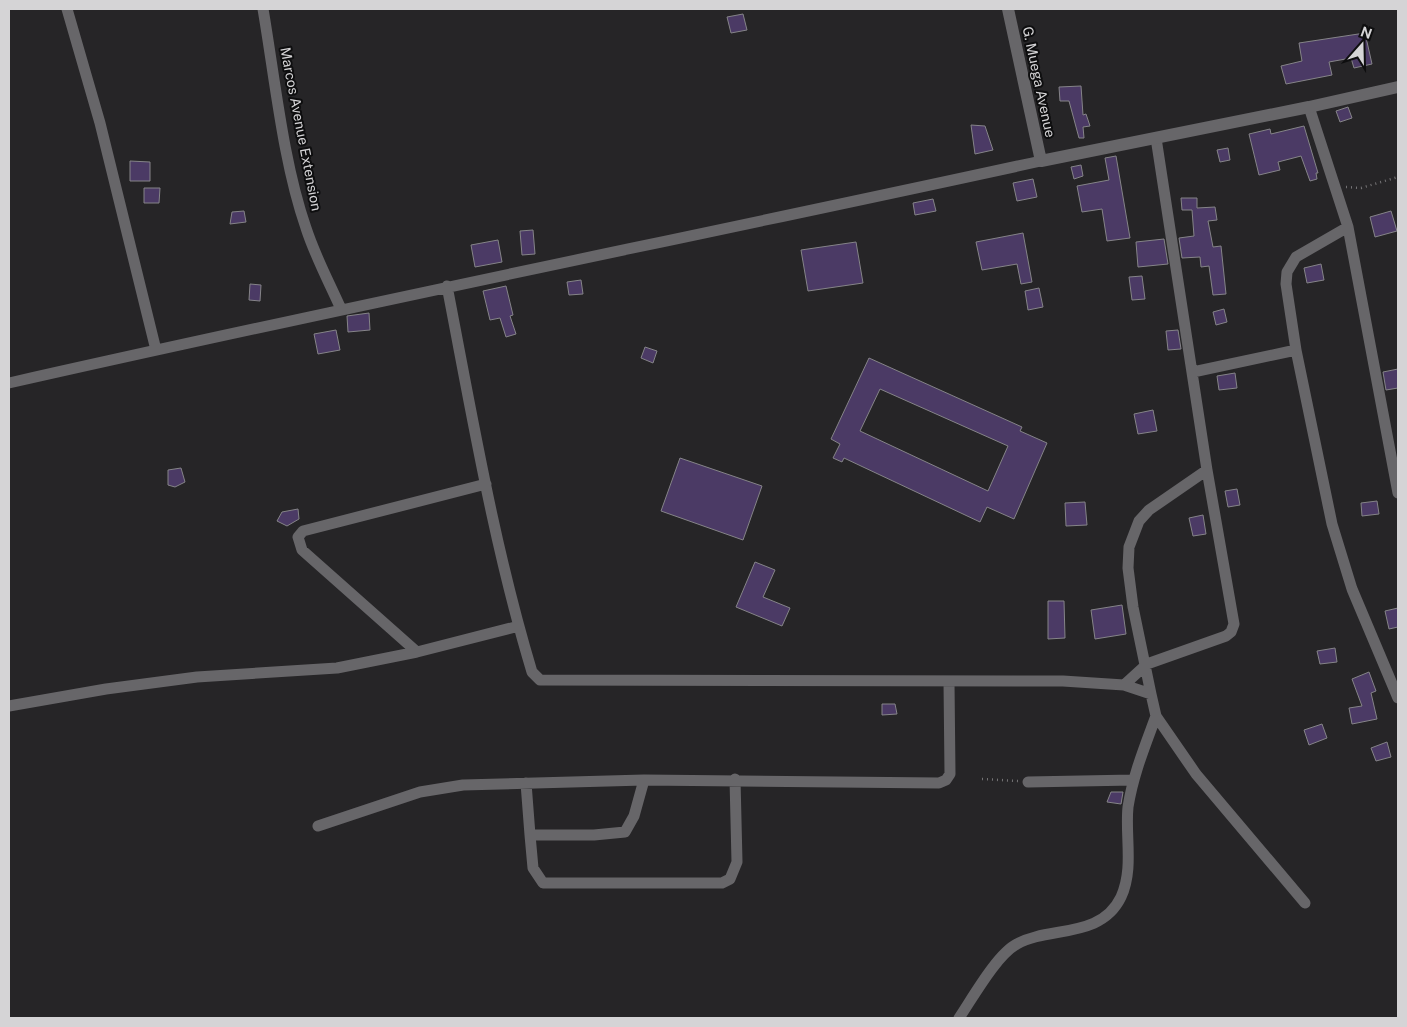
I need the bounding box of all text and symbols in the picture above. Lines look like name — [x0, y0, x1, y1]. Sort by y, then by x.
north arrow — [1337, 20, 1387, 70]
text: N — [1359, 23, 1374, 42]
street label: G. Muega Avenue — [1019, 25, 1059, 139]
street label: Marcos Avenue Extension — [277, 46, 325, 212]

